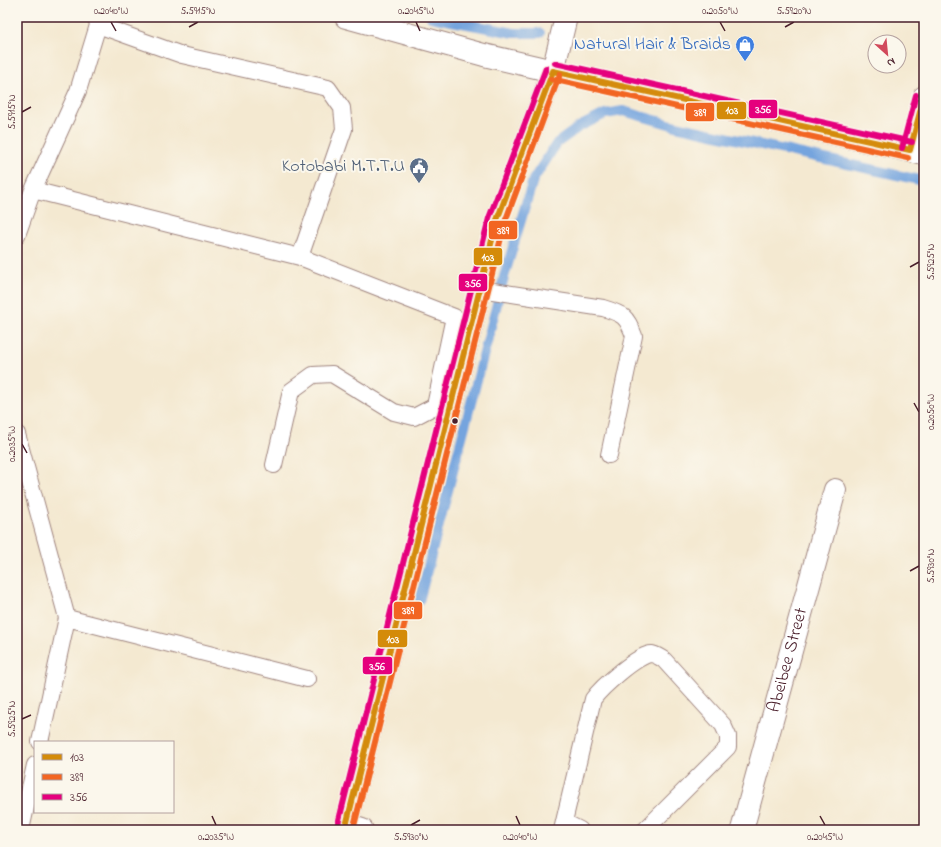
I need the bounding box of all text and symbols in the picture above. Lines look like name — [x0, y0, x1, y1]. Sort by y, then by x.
text: 0.2040°W — [94, 4, 129, 19]
text: 5.5915°N — [181, 4, 216, 19]
text: 0.2045°W — [398, 4, 434, 19]
text: 0.2050°W — [702, 4, 738, 19]
text: 5.5920°N — [776, 4, 812, 19]
place label: Natural Hair & Braids — [574, 32, 731, 58]
shop icon: Natural Hair & Braids — [734, 34, 756, 62]
north arrow — [867, 34, 907, 74]
text: N — [884, 53, 898, 71]
text: 5.5915°N — [5, 94, 20, 129]
line badge: 356 — [748, 99, 778, 119]
line badge: 103 — [716, 101, 747, 120]
line badge: 389 — [685, 102, 715, 122]
text: 356 — [754, 102, 771, 118]
text: 103 — [726, 103, 739, 119]
text: 389 — [693, 105, 707, 121]
place label: Kotobabi M.T.T.U — [282, 154, 405, 180]
public building icon: Kotobabi M.T.T.U — [408, 156, 430, 184]
line badge: 389 — [488, 220, 518, 240]
text: 389 — [496, 223, 510, 239]
text: 5.5925°N — [924, 243, 939, 280]
line badge: 103 — [473, 247, 503, 266]
text: 103 — [482, 250, 495, 266]
line badge: 356 — [458, 273, 488, 292]
text: 356 — [464, 276, 481, 292]
text: 0.2050°W — [924, 394, 939, 430]
unlabelled marker — [450, 416, 460, 426]
text: 0.2035°W — [5, 426, 20, 462]
text: 5.5930°N — [924, 549, 939, 583]
line badge: 389 — [393, 601, 423, 620]
text: 389 — [401, 603, 415, 619]
street label: Abeibee Street — [762, 605, 815, 716]
line badge: 103 — [377, 629, 408, 648]
text: 103 — [387, 632, 400, 648]
line badge: 356 — [362, 656, 393, 675]
text: 356 — [368, 659, 385, 675]
text: 5.5925°N — [5, 700, 20, 737]
legend — [34, 741, 174, 813]
text: 103 — [70, 749, 84, 767]
text: 389 — [70, 769, 83, 787]
text: 356 — [70, 789, 88, 807]
text: 0.2035°W — [198, 830, 234, 845]
text: 5.5930°N — [394, 830, 428, 845]
text: 0.2040°W — [503, 830, 538, 845]
text: 0.2045°W — [807, 830, 843, 845]

